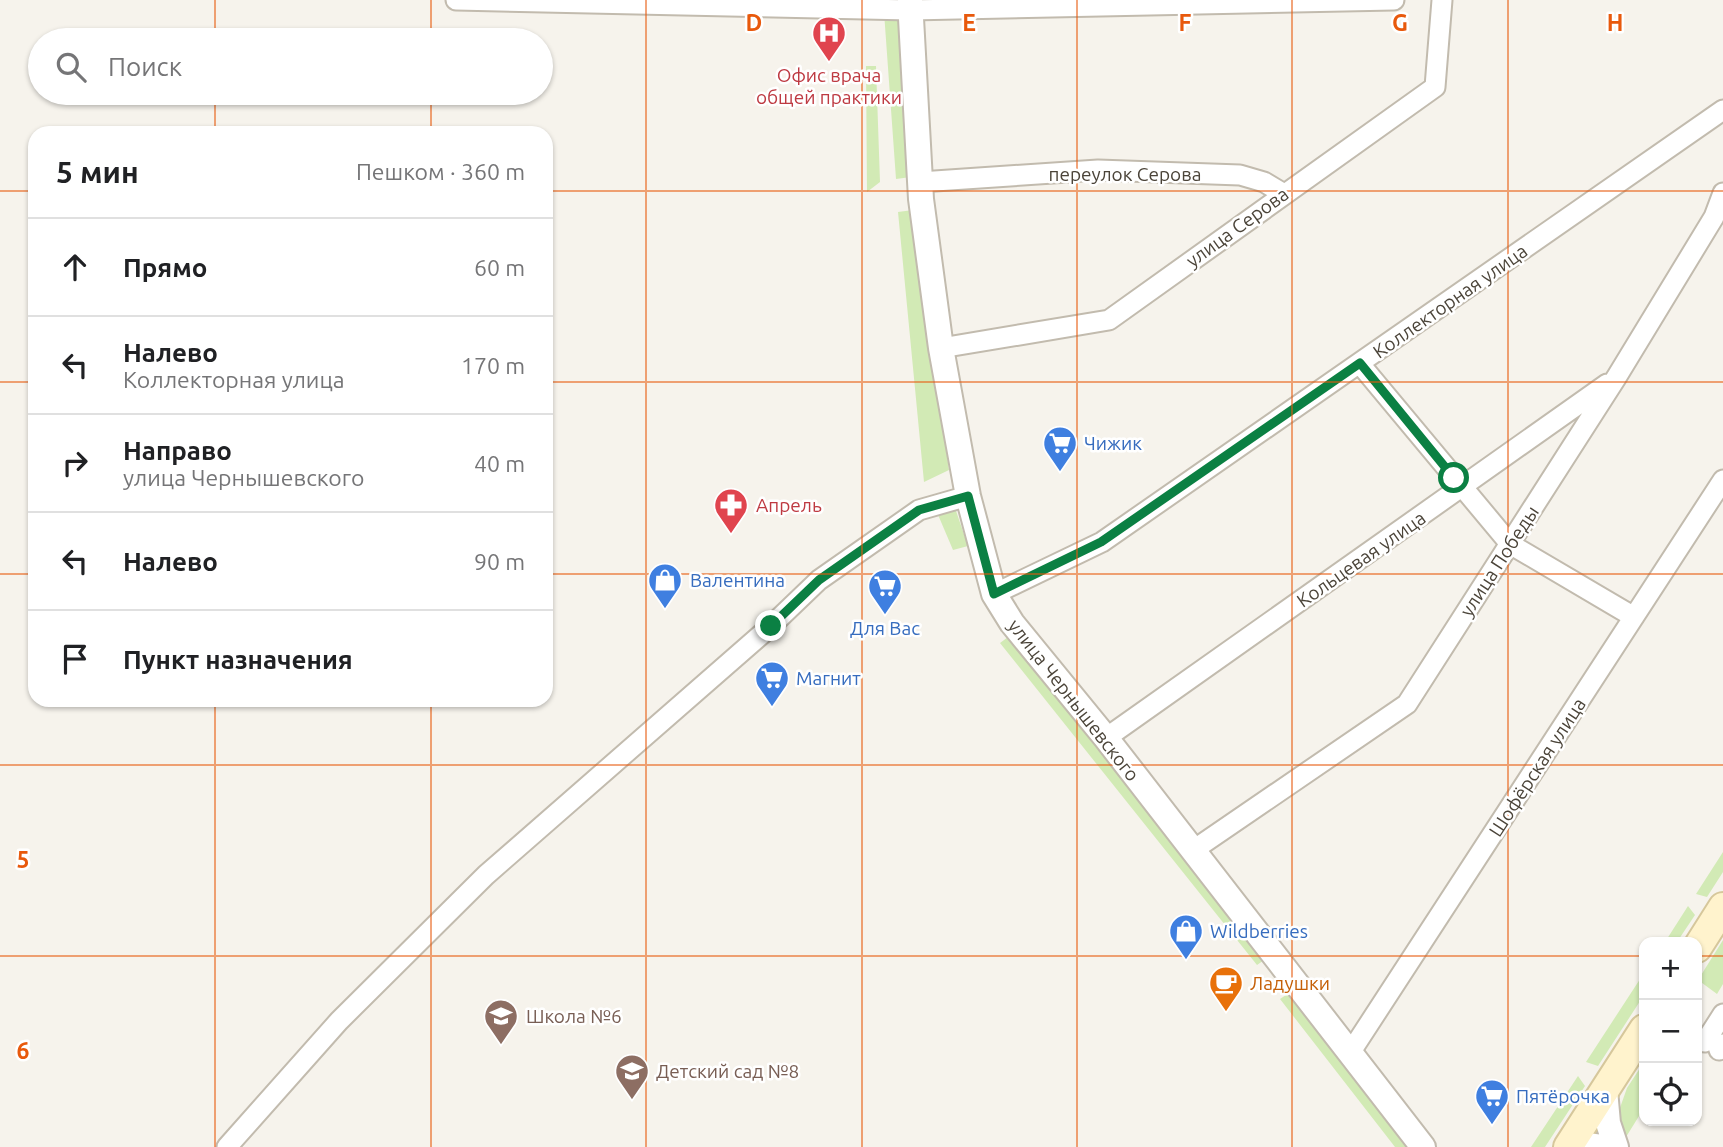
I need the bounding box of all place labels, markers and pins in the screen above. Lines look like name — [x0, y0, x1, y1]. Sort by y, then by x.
hospital icon: Офис врача общей практики — [810, 14, 848, 63]
place label: Офис врача общей практики — [756, 64, 902, 108]
supermarket icon: Чижик — [1041, 424, 1079, 473]
place label: Чижик — [1084, 432, 1142, 454]
pharmacy icon: Апрель — [712, 486, 750, 535]
place label: Апрель — [756, 494, 822, 516]
shop icon: Валентина — [646, 561, 684, 610]
supermarket icon: Для Вас — [866, 567, 904, 616]
place label: Валентина — [690, 569, 785, 591]
place label: Для Вас — [850, 617, 920, 639]
supermarket icon: Магнит — [753, 659, 791, 708]
place label: Магнит — [796, 667, 861, 689]
shop icon: Wildberries — [1167, 912, 1205, 961]
place label: Wildberries — [1210, 920, 1308, 942]
cafe icon: Ладушки — [1207, 964, 1245, 1013]
place label: Ладушки — [1250, 972, 1330, 994]
school or university icon: Школа №6 — [482, 997, 520, 1046]
place label: Школа №6 — [526, 1005, 622, 1027]
school or university icon: Детский сад №8 — [613, 1052, 651, 1101]
place label: Детский сад №8 — [656, 1060, 799, 1082]
supermarket icon: Пятёрочка — [1473, 1077, 1511, 1126]
place label: Пятёрочка — [1516, 1085, 1610, 1107]

